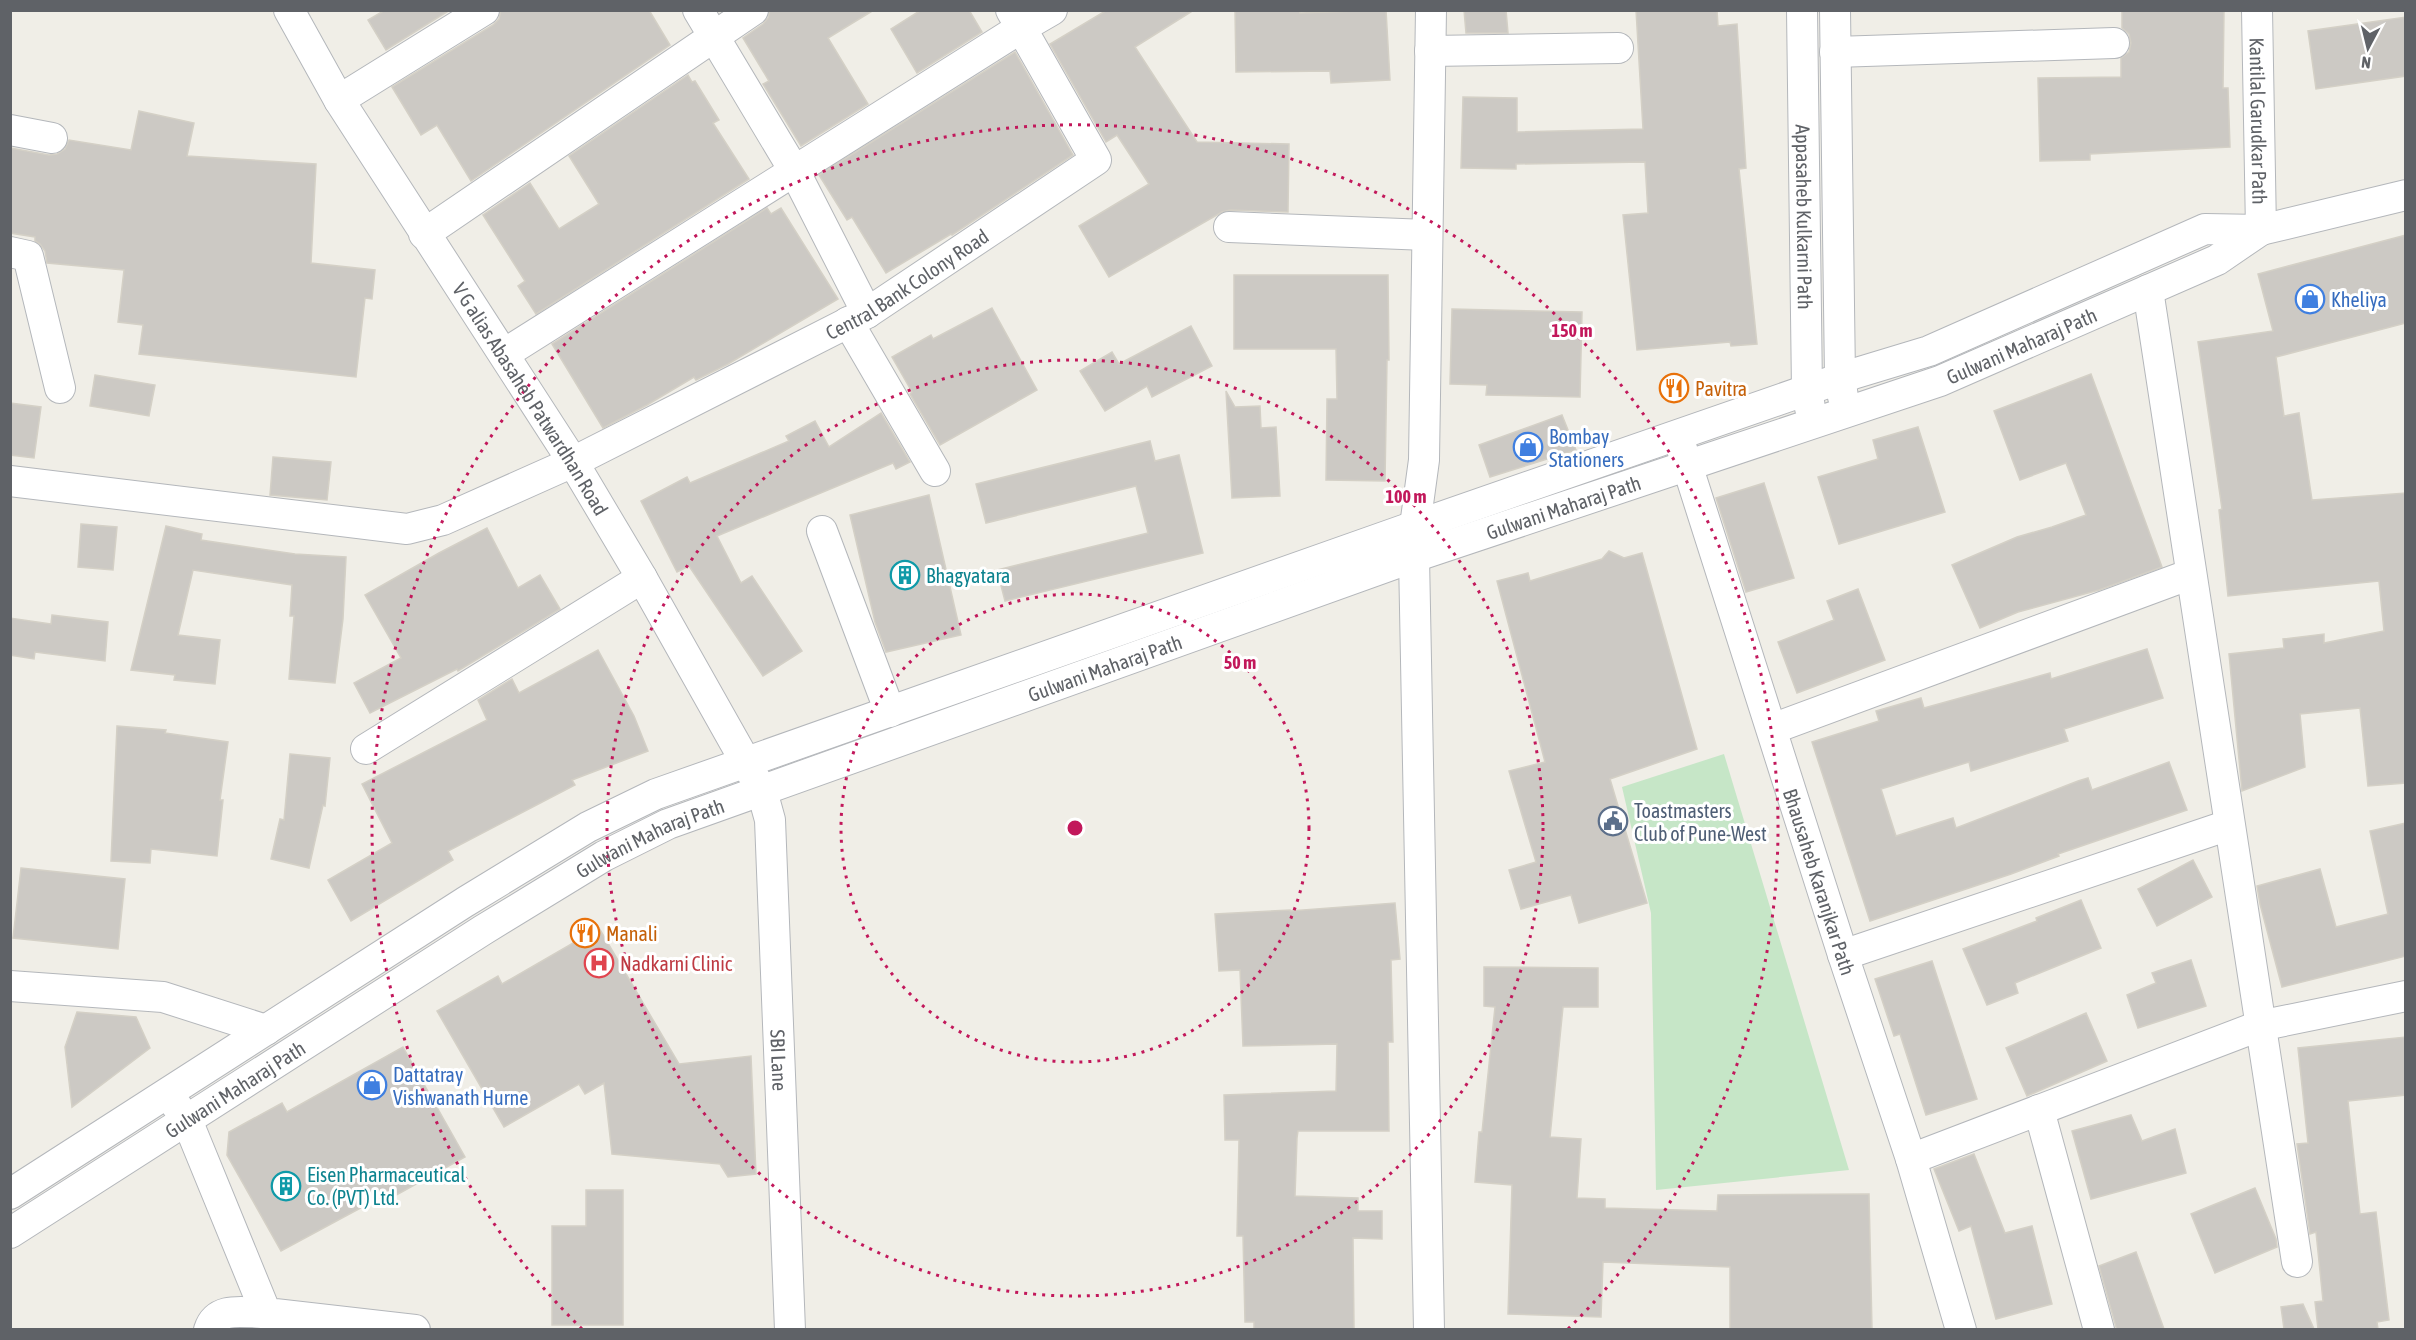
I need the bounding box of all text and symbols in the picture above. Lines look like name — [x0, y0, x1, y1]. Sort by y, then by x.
north arrow — [2338, 18, 2398, 78]
street label: Kantilal Garudkar Path — [2246, 37, 2272, 205]
text: N — [2360, 53, 2372, 72]
street label: Appasaheb Kulkarni Path — [1792, 124, 1817, 310]
street label: Central Bank Colony Road — [822, 224, 992, 344]
street label: V G alias Abasaheb Patwardhan Road — [449, 278, 613, 519]
shop icon: Kheliya — [2294, 283, 2326, 315]
place label: Kheliya — [2331, 288, 2387, 311]
street label: Gulwani Maharaj Path — [1943, 303, 2100, 388]
text: 150 m — [1552, 320, 1592, 341]
restaurant icon: Pavitra — [1658, 372, 1690, 404]
place label: Pavitra — [1695, 377, 1747, 400]
place label: Bombay Stationers — [1549, 425, 1624, 471]
shop icon: Bombay Stationers — [1512, 431, 1544, 463]
street label: Gulwani Maharaj Path — [1483, 470, 1644, 544]
text: 100 m — [1386, 486, 1426, 507]
building icon: Bhagyatara — [889, 559, 921, 591]
place label: Bhagyatara — [926, 564, 1010, 587]
street label: Gulwani Maharaj Path — [1025, 630, 1185, 706]
text: 50 m — [1224, 652, 1256, 673]
street label: Bhausaheb Karanjkar Path — [1779, 786, 1860, 978]
street label: Gulwani Maharaj Path — [571, 793, 727, 882]
place label: Toastmasters Club of Pune-West — [1634, 799, 1767, 845]
public building icon: Toastmasters Club of Pune-West — [1597, 805, 1629, 837]
centre of rings — [1065, 818, 1085, 838]
restaurant icon: Manali — [569, 917, 601, 949]
place label: Manali — [606, 922, 658, 945]
hospital icon: Nadkarni Clinic — [583, 947, 615, 979]
place label: Nadkarni Clinic — [620, 952, 733, 975]
street label: SBI Lane — [767, 1029, 792, 1092]
street label: Gulwani Maharaj Path — [161, 1036, 309, 1142]
place label: Dattatray Vishwanath Hurne — [393, 1063, 528, 1109]
shop icon: Dattatray Vishwanath Hurne — [356, 1069, 388, 1101]
place label: Eisen Pharmaceutical Co. (PVT) Ltd. — [307, 1163, 466, 1209]
building icon: Eisen Pharmaceutical Co. (PVT) Ltd. — [270, 1170, 302, 1202]

